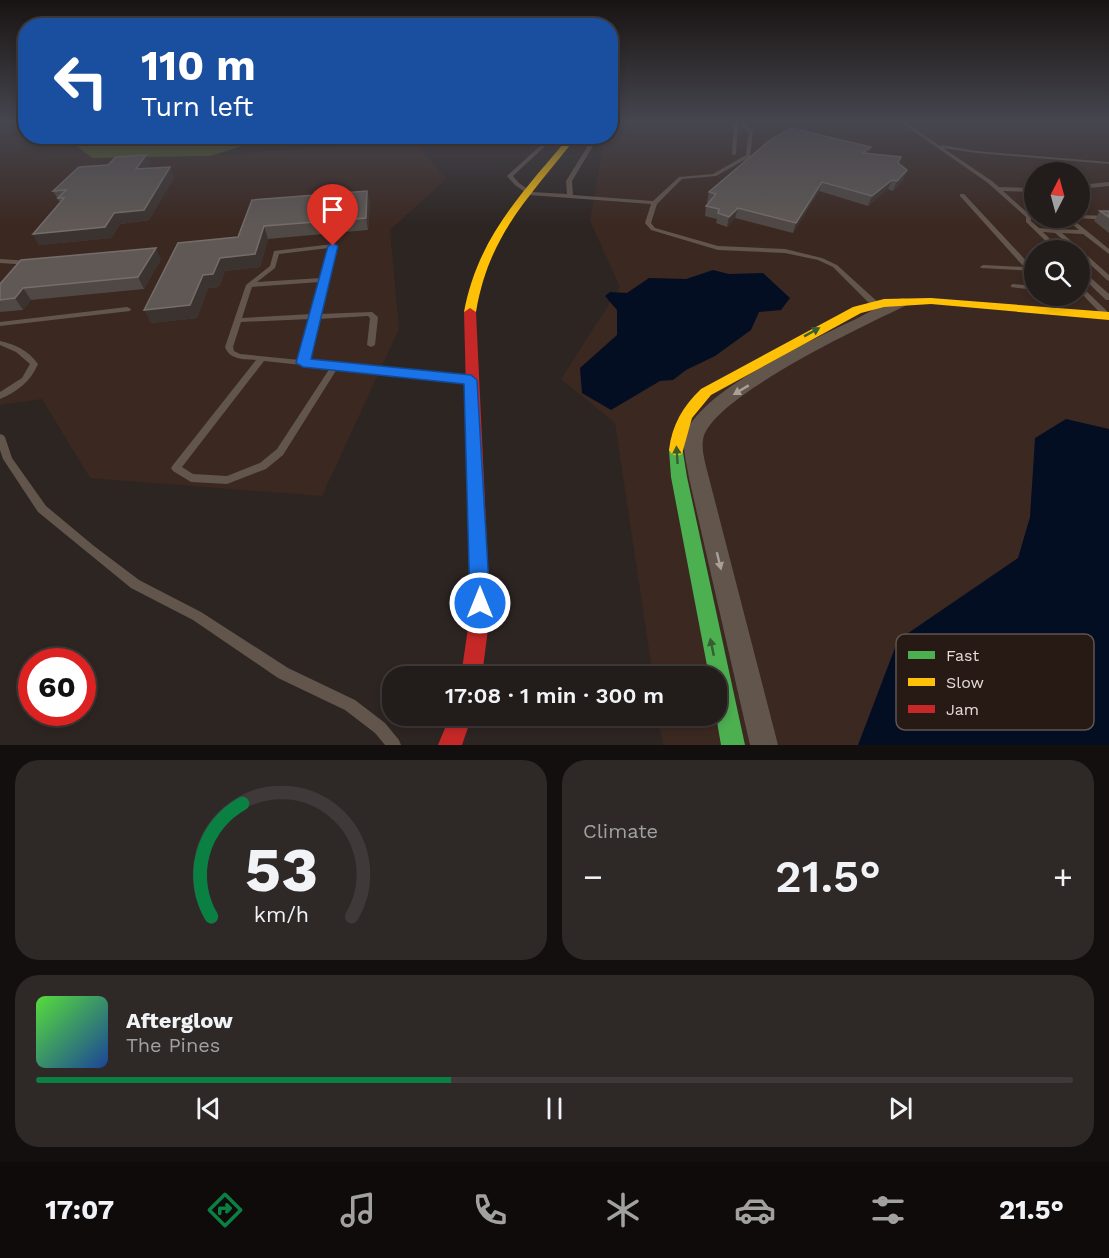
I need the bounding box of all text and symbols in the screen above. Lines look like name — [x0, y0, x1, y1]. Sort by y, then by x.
text: 110 m — [141, 41, 256, 90]
icon: left — [42, 42, 120, 120]
text: Turn left — [141, 91, 253, 123]
north arrow — [1024, 162, 1090, 228]
map controls — [1024, 162, 1090, 306]
pin — [307, 184, 358, 246]
icon: arrive — [316, 193, 349, 226]
button: search — [1024, 240, 1090, 306]
one-way arrow — [804, 327, 820, 338]
one-way arrow — [733, 384, 749, 395]
one-way arrow — [673, 445, 682, 464]
one-way arrow — [715, 552, 725, 570]
position arrow — [448, 571, 512, 635]
legend — [896, 634, 1094, 730]
one-way arrow — [707, 637, 716, 656]
text: Fast — [946, 646, 979, 665]
speed limit sign: 60 — [18, 648, 96, 726]
text: Slow — [946, 673, 984, 692]
text: 17:08 · 1 min · 300 m — [445, 683, 664, 708]
text: Jam — [946, 700, 979, 719]
text: Climate — [583, 819, 658, 843]
text: 53 — [244, 833, 318, 906]
text: 21.5° — [775, 850, 881, 903]
text: − — [583, 857, 603, 896]
text: + — [1053, 857, 1073, 896]
text: km/h — [253, 902, 309, 927]
text: Afterglow — [126, 1008, 233, 1033]
text: The Pines — [126, 1033, 220, 1057]
icon: previous — [192, 1092, 225, 1125]
icon: pause — [538, 1092, 571, 1125]
icon: next — [884, 1092, 917, 1125]
icon: directions — [204, 1189, 246, 1231]
icon: music — [337, 1189, 379, 1231]
icon: phone — [469, 1189, 511, 1231]
icon: climate — [602, 1189, 644, 1231]
icon: car — [734, 1189, 776, 1231]
icon: filters — [867, 1189, 909, 1231]
text: 17:07 — [45, 1194, 114, 1226]
text: 21.5° — [999, 1194, 1064, 1226]

